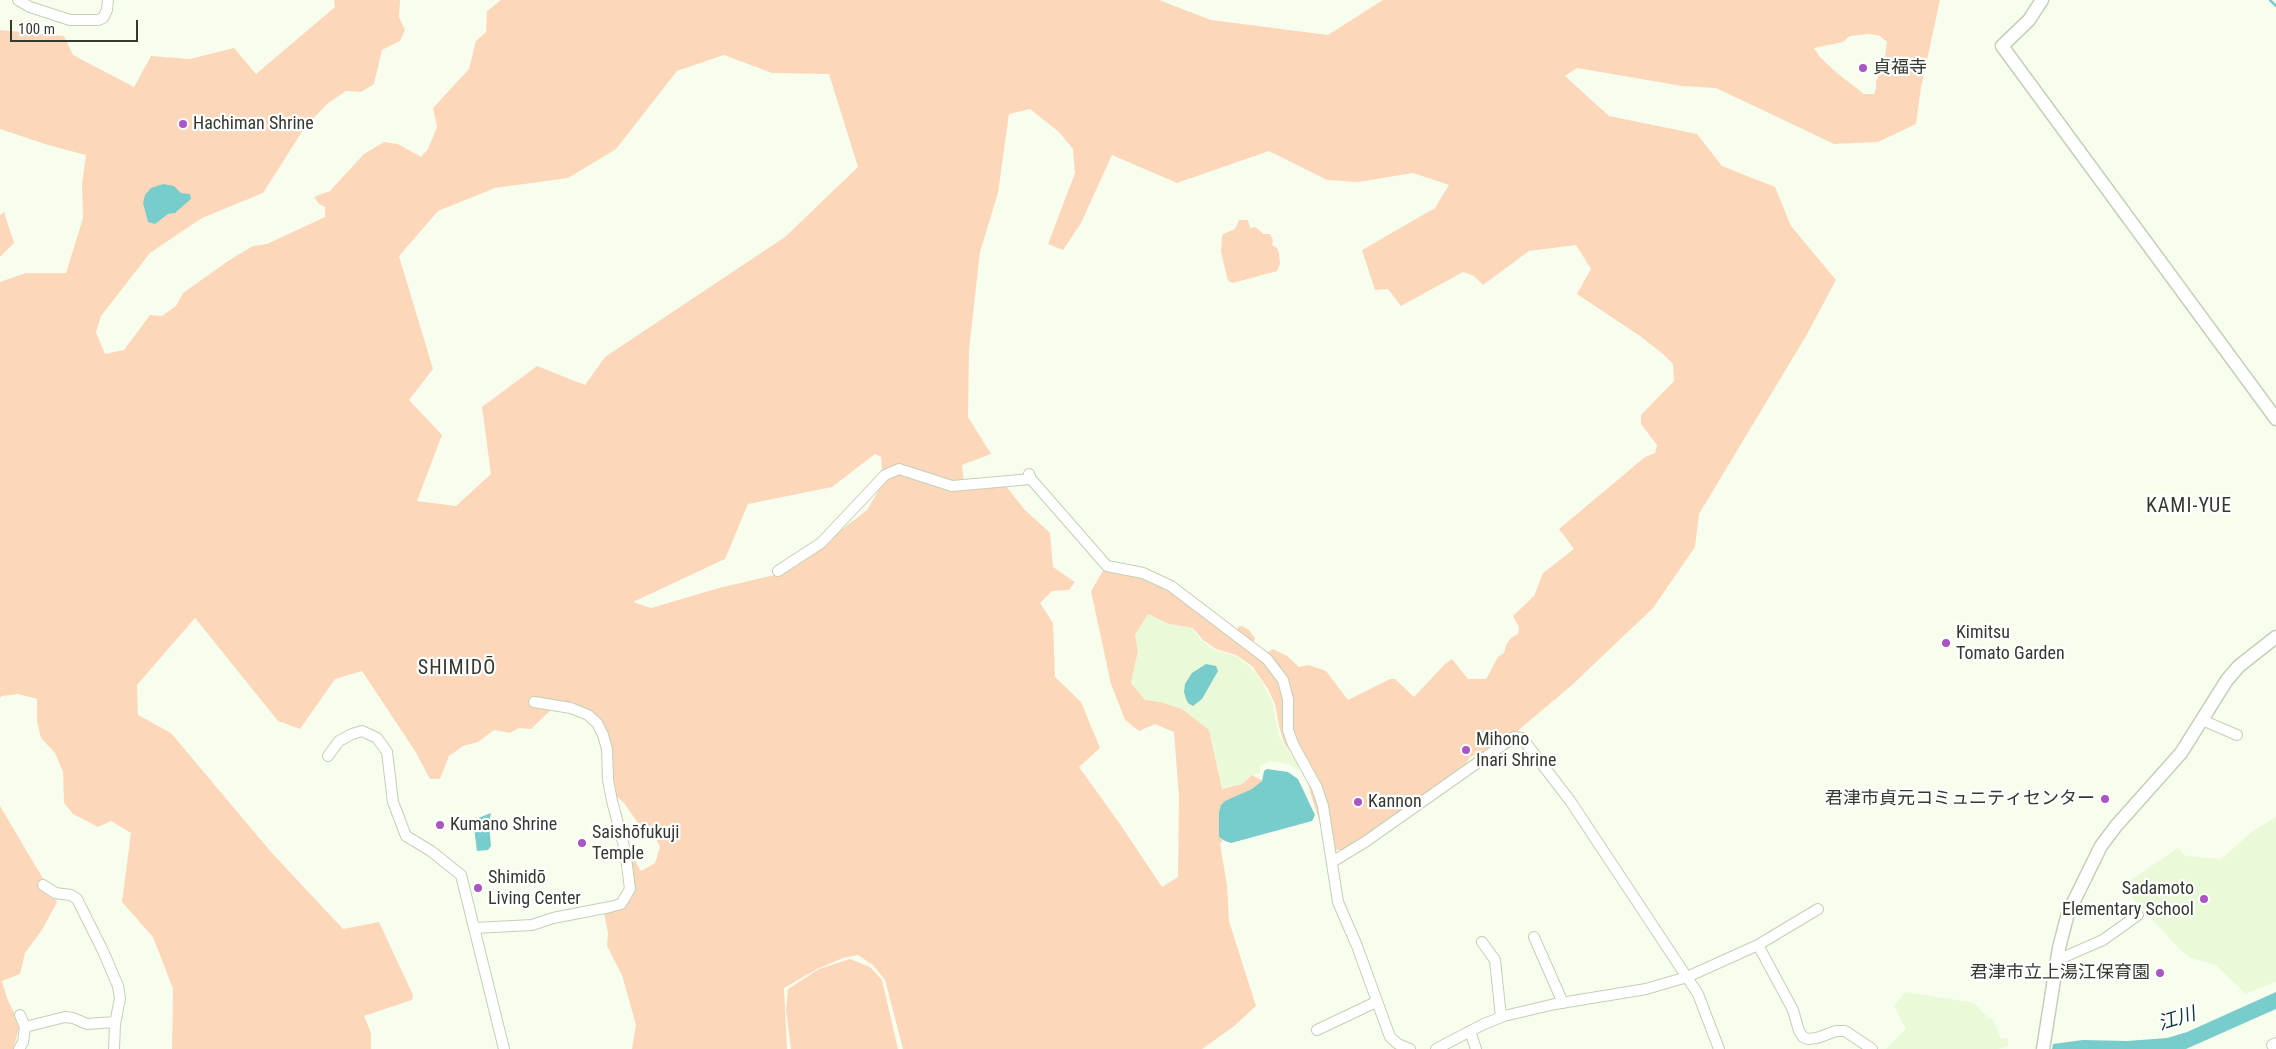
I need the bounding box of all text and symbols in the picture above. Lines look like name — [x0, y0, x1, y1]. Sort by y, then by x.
scale bar — [12, 10, 140, 42]
text: 100 m — [18, 20, 55, 38]
place label: 貞福寺 — [1873, 57, 1927, 79]
marker: 貞福寺 — [1857, 62, 1869, 74]
place label: Hachiman Shrine — [193, 113, 314, 135]
marker: Hachiman Shrine — [177, 118, 189, 130]
district label: KAMI-YUE — [2145, 495, 2233, 519]
place label: Kimitsu Tomato Garden — [1956, 622, 2065, 664]
marker: Kimitsu Tomato Garden — [1940, 637, 1952, 649]
district label: SHIMIDŌ — [417, 657, 497, 681]
place label: Mihono Inari Shrine — [1476, 729, 1556, 772]
marker: Mihono Inari Shrine — [1460, 744, 1472, 756]
place label: 君津市貞元コミュニティセンター — [1825, 788, 2095, 810]
place label: Kannon — [1368, 791, 1422, 813]
marker: 君津市貞元コミュニティセンター — [2099, 793, 2111, 805]
marker: Kannon — [1352, 796, 1364, 808]
place label: Kumano Shrine — [450, 814, 557, 836]
marker: Kumano Shrine — [434, 819, 446, 831]
place label: Saishōfukuji Temple — [592, 822, 679, 864]
marker: Saishōfukuji Temple — [576, 837, 588, 849]
place label: Shimidō Living Center — [488, 867, 581, 910]
place label: Sadamoto Elementary School — [2062, 878, 2194, 921]
marker: Shimidō Living Center — [472, 882, 484, 894]
marker: Sadamoto Elementary School — [2198, 893, 2210, 905]
place label: 君津市立上湯江保育園 — [1970, 962, 2150, 984]
marker: 君津市立上湯江保育園 — [2154, 967, 2166, 979]
water label: 江川 — [2155, 1004, 2199, 1036]

